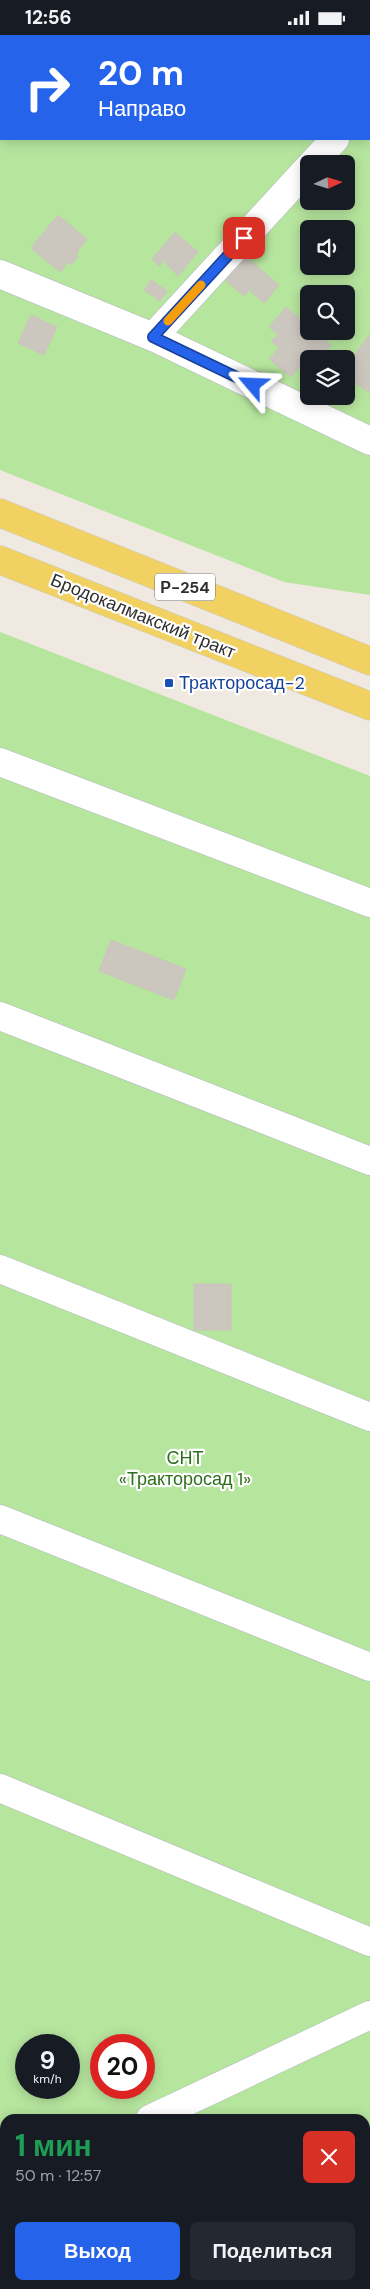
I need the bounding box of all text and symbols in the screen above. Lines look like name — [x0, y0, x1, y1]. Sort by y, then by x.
text: 12:56 — [25, 5, 72, 30]
text: 20 m — [98, 50, 184, 96]
icon: right — [15, 55, 80, 120]
text: Направо — [98, 94, 186, 123]
north arrow — [300, 155, 355, 210]
map controls — [300, 155, 355, 405]
pin — [223, 217, 265, 259]
button: sound — [300, 220, 355, 275]
icon: arrive — [230, 224, 258, 252]
button: search — [300, 285, 355, 340]
button: layers — [300, 350, 355, 405]
position arrow — [226, 358, 278, 410]
street label: Бродокалмакский тракт — [47, 568, 239, 664]
road number: Р-254 — [155, 573, 215, 601]
place label: Тракторосад-2 — [179, 671, 305, 695]
marker: Тракторосад-2 — [163, 677, 175, 689]
park label: СНТ «Тракторосад 1» — [119, 1446, 251, 1491]
speed limit sign: 20 — [90, 2034, 155, 2099]
text: 9 — [40, 2044, 55, 2077]
text: km/h — [33, 2071, 62, 2087]
text: 1 мин — [15, 2126, 92, 2165]
button: close — [303, 2131, 355, 2183]
text: 50 m · 12:57 — [15, 2165, 101, 2186]
button: Выход — [15, 2222, 180, 2280]
button: Поделиться — [190, 2222, 355, 2280]

